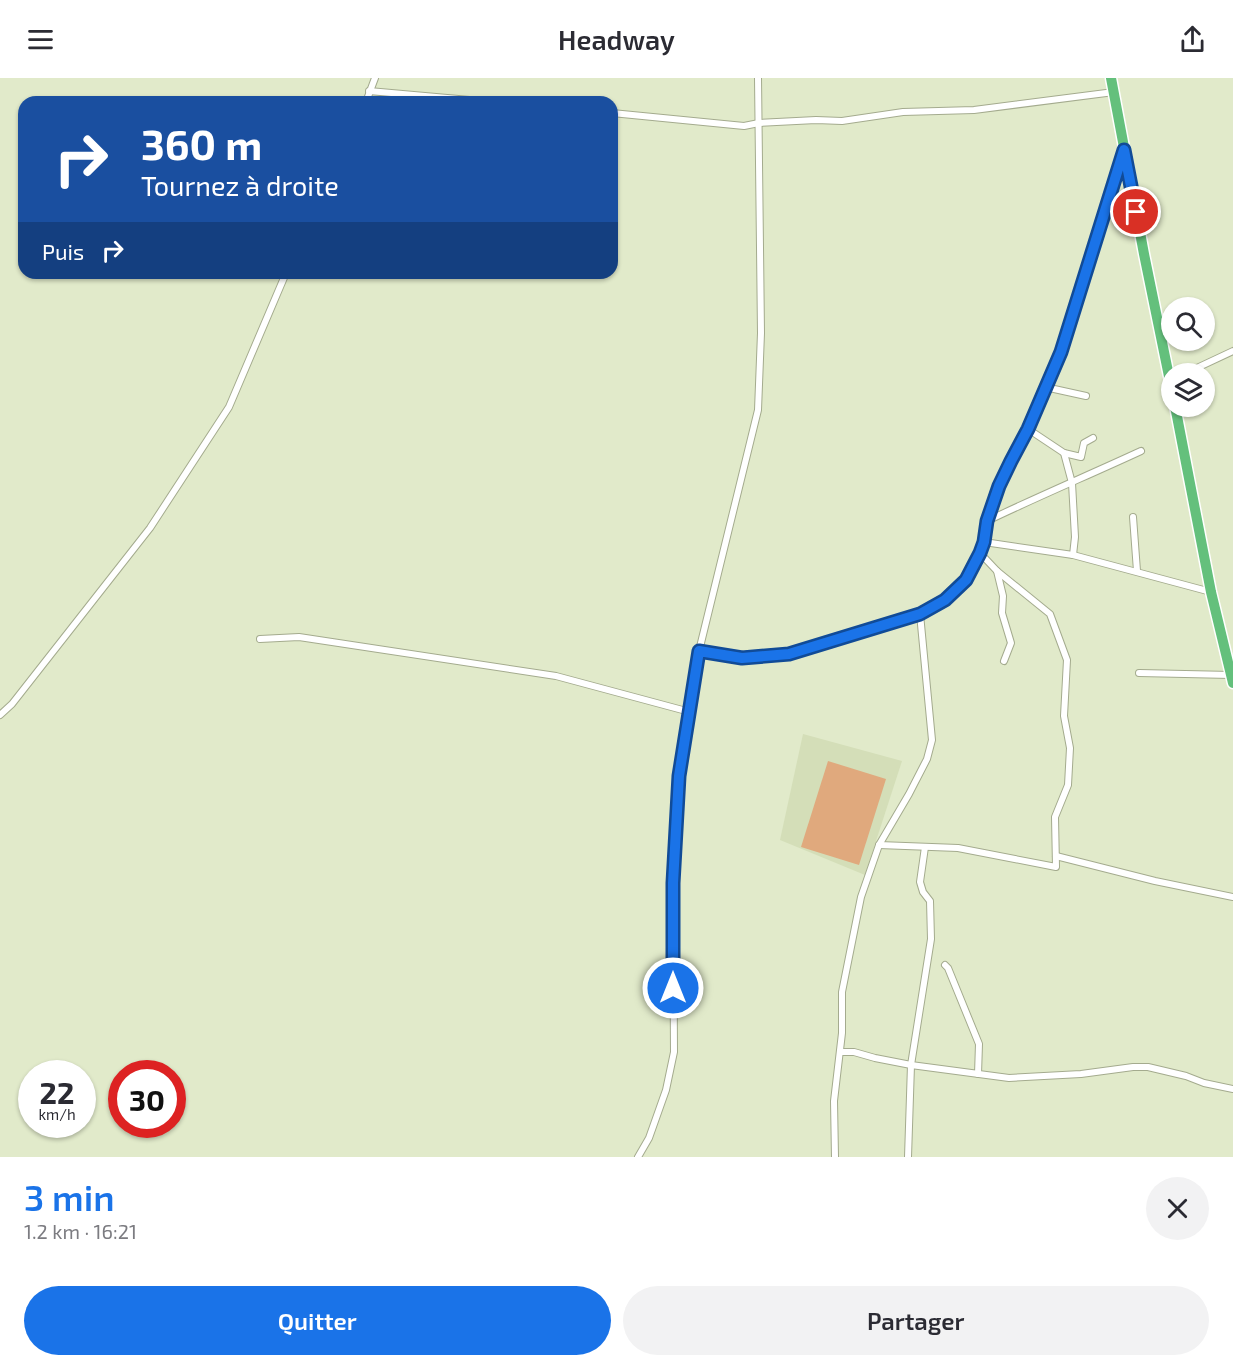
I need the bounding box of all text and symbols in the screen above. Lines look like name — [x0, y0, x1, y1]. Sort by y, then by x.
icon: menu — [24, 23, 57, 56]
text: Headway — [558, 23, 675, 55]
icon: share — [1176, 23, 1209, 56]
text: 360 m — [141, 118, 262, 168]
icon: right — [42, 120, 120, 198]
text: Tournez à droite — [141, 169, 339, 201]
pin — [1110, 186, 1161, 237]
icon: arrive — [1119, 195, 1152, 228]
icon: right — [96, 234, 129, 267]
text: Puis — [42, 238, 84, 264]
map controls — [1161, 297, 1215, 417]
button: search — [1161, 297, 1215, 351]
button: layers — [1161, 363, 1215, 417]
position arrow — [641, 956, 705, 1020]
speed limit sign: 30 — [108, 1060, 186, 1138]
text: 22 — [40, 1074, 74, 1110]
text: km/h — [38, 1105, 76, 1123]
text: 3 min — [24, 1175, 115, 1218]
button: close — [1146, 1177, 1209, 1240]
text: 1.2 km · 16:21 — [24, 1219, 137, 1243]
button: Quitter — [24, 1286, 611, 1355]
button: Partager — [623, 1286, 1209, 1355]

